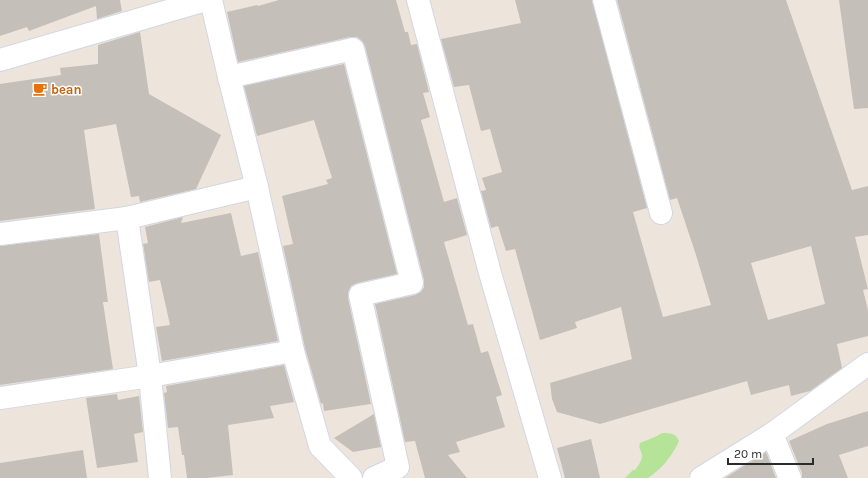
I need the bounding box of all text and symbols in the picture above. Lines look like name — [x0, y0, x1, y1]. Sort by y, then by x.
cafe icon: bean — [32, 81, 48, 97]
place label: bean — [51, 82, 82, 97]
scale bar — [728, 440, 813, 466]
text: 20 m — [734, 447, 762, 461]

